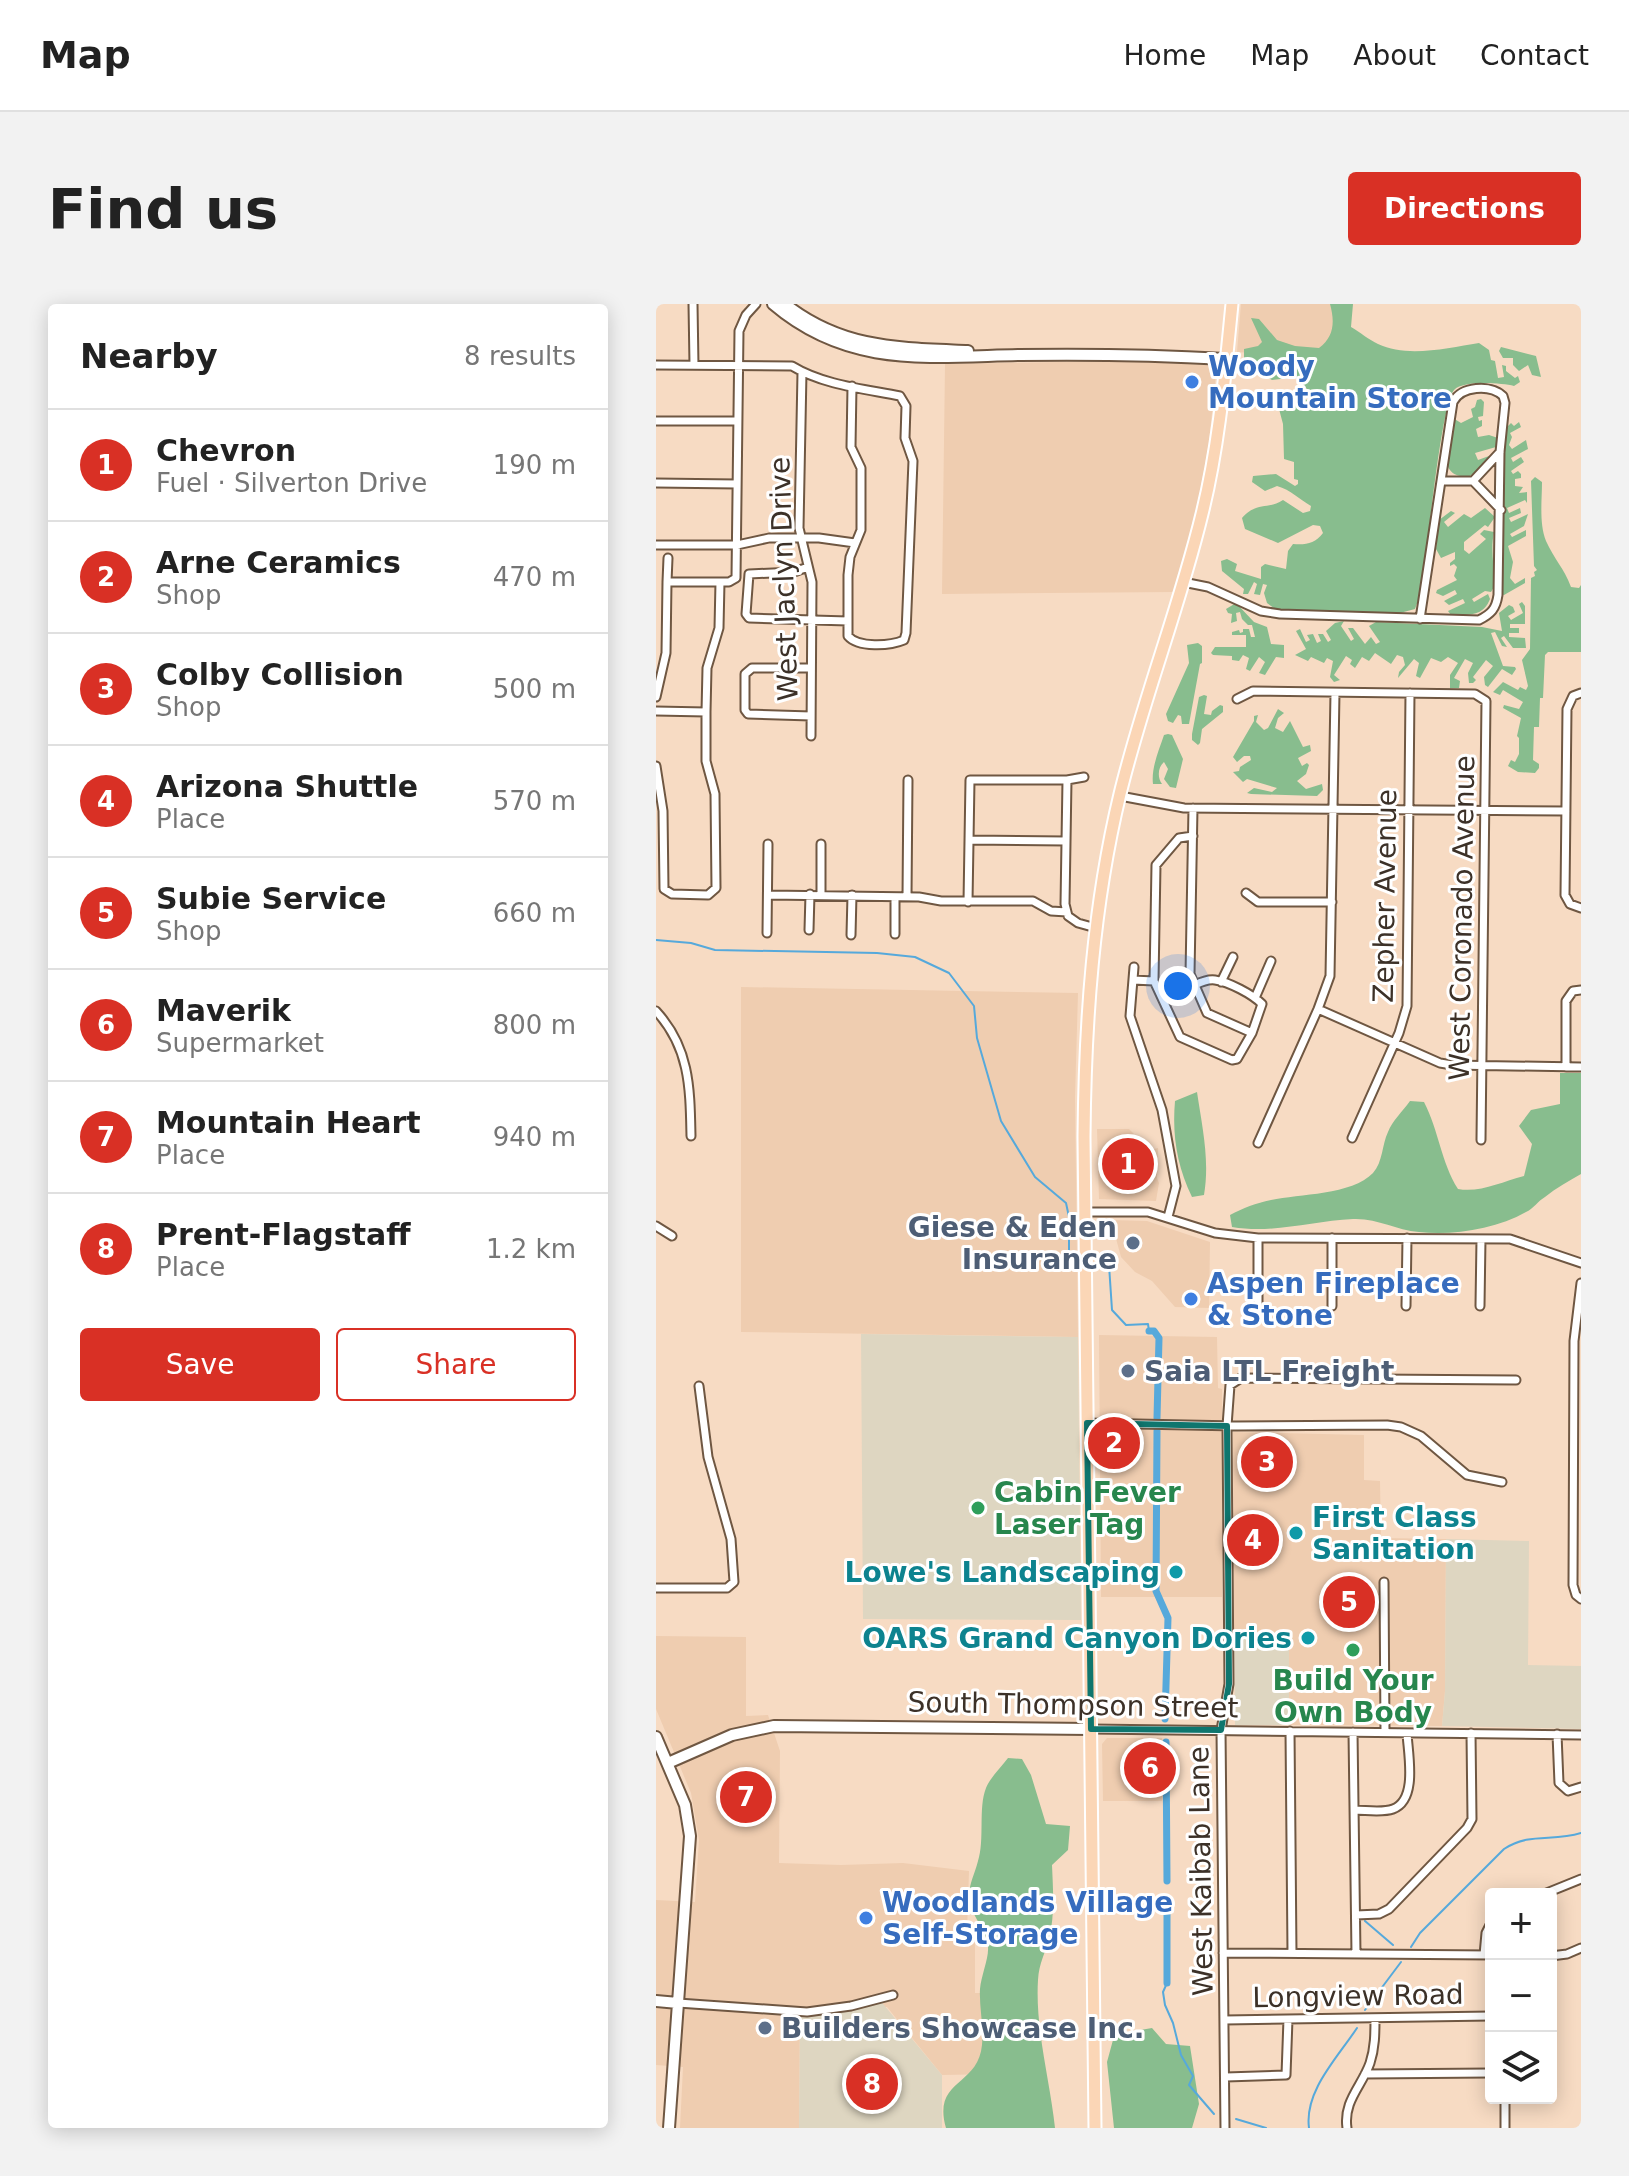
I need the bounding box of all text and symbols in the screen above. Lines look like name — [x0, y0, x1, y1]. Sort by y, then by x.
text: Map — [40, 33, 131, 77]
text: Home — [1123, 39, 1206, 72]
text: Map — [1250, 39, 1309, 72]
text: About — [1353, 39, 1436, 72]
text: Contact — [1480, 39, 1589, 72]
button: Directions — [1348, 172, 1581, 245]
text: Find us — [48, 176, 278, 241]
text: Nearby — [80, 336, 218, 376]
text: 8 results — [464, 341, 576, 371]
place label: Woody Mountain Store — [1208, 350, 1452, 415]
marker: Woody Mountain Store — [1183, 373, 1201, 391]
text: Chevron — [156, 433, 296, 468]
text: 1 — [97, 450, 115, 480]
text: 190 m — [493, 450, 576, 480]
street label: West Jaclyn Drive — [763, 456, 805, 702]
text: Fuel · Silverton Drive — [156, 468, 427, 498]
text: Arne Ceramics — [156, 545, 401, 580]
text: 2 — [97, 562, 115, 592]
text: 470 m — [493, 562, 576, 592]
text: Shop — [156, 580, 221, 610]
text: Colby Collision — [156, 657, 404, 692]
text: 3 — [97, 674, 115, 704]
text: 500 m — [493, 674, 576, 704]
text: Shop — [156, 692, 221, 722]
street label: West Coronado Avenue — [1443, 755, 1481, 1081]
text: Arizona Shuttle — [156, 769, 418, 804]
text: 4 — [97, 786, 115, 816]
text: 570 m — [493, 786, 576, 816]
street label: Zepher Avenue — [1367, 789, 1403, 1003]
text: Place — [156, 804, 225, 834]
text: Subie Service — [156, 881, 386, 916]
text: 5 — [97, 898, 115, 928]
text: 660 m — [493, 898, 576, 928]
text: Shop — [156, 916, 221, 946]
your location — [1158, 966, 1198, 1006]
text: Maverik — [156, 993, 291, 1028]
text: 6 — [97, 1010, 115, 1040]
text: 800 m — [493, 1010, 576, 1040]
text: Supermarket — [156, 1028, 324, 1058]
text: Mountain Heart — [156, 1105, 421, 1140]
text: 7 — [97, 1122, 115, 1152]
text: 940 m — [493, 1122, 576, 1152]
pin: 1 — [1102, 1134, 1154, 1194]
text: Place — [156, 1140, 225, 1170]
place label: Giese & Eden Insurance — [908, 1211, 1117, 1276]
text: Prent-Flagstaff — [156, 1217, 411, 1252]
text: 8 — [97, 1234, 115, 1264]
text: 1.2 km — [486, 1234, 576, 1264]
marker: Giese & Eden Insurance — [1124, 1234, 1142, 1252]
text: Place — [156, 1252, 225, 1282]
place label: Aspen Fireplace & Stone — [1207, 1267, 1460, 1332]
marker: Aspen Fireplace & Stone — [1182, 1290, 1200, 1308]
button: Save — [80, 1328, 320, 1401]
button: Share — [336, 1328, 576, 1401]
place label: Saia LTL Freight — [1144, 1355, 1394, 1388]
marker: Saia LTL Freight — [1119, 1362, 1137, 1380]
pin: 2 — [1088, 1413, 1140, 1473]
pin: 3 — [1241, 1432, 1293, 1492]
place label: Cabin Fever Laser Tag — [994, 1476, 1181, 1541]
marker: Cabin Fever Laser Tag — [969, 1499, 987, 1517]
place label: First Class Sanitation — [1312, 1501, 1477, 1566]
pin: 4 — [1227, 1510, 1279, 1570]
marker: First Class Sanitation — [1287, 1524, 1305, 1542]
place label: Lowe's Landscaping — [845, 1556, 1160, 1589]
marker: Lowe's Landscaping — [1167, 1563, 1185, 1581]
pin: 5 — [1323, 1572, 1375, 1632]
place label: OARS Grand Canyon Dories — [862, 1622, 1292, 1655]
marker: OARS Grand Canyon Dories — [1299, 1629, 1317, 1647]
marker: Build Your Own Body — [1344, 1641, 1362, 1659]
place label: Build Your Own Body — [1273, 1664, 1434, 1729]
street label: South Thompson Street — [907, 1686, 1239, 1724]
pin: 6 — [1124, 1738, 1176, 1798]
street label: West Kaibab Lane — [1182, 1746, 1220, 1996]
pin: 7 — [720, 1767, 772, 1827]
place label: Woodlands Village Self-Storage — [882, 1886, 1173, 1951]
map controls — [1485, 1888, 1557, 2104]
button: + — [1485, 1888, 1557, 1960]
marker: Woodlands Village Self-Storage — [857, 1909, 875, 1927]
button: − — [1485, 1960, 1557, 2032]
street label: Longview Road — [1252, 1978, 1464, 2014]
place label: Builders Showcase Inc. — [781, 2012, 1144, 2045]
marker: Builders Showcase Inc. — [756, 2019, 774, 2037]
button: layers — [1485, 2032, 1557, 2104]
pin: 8 — [846, 2054, 898, 2114]

